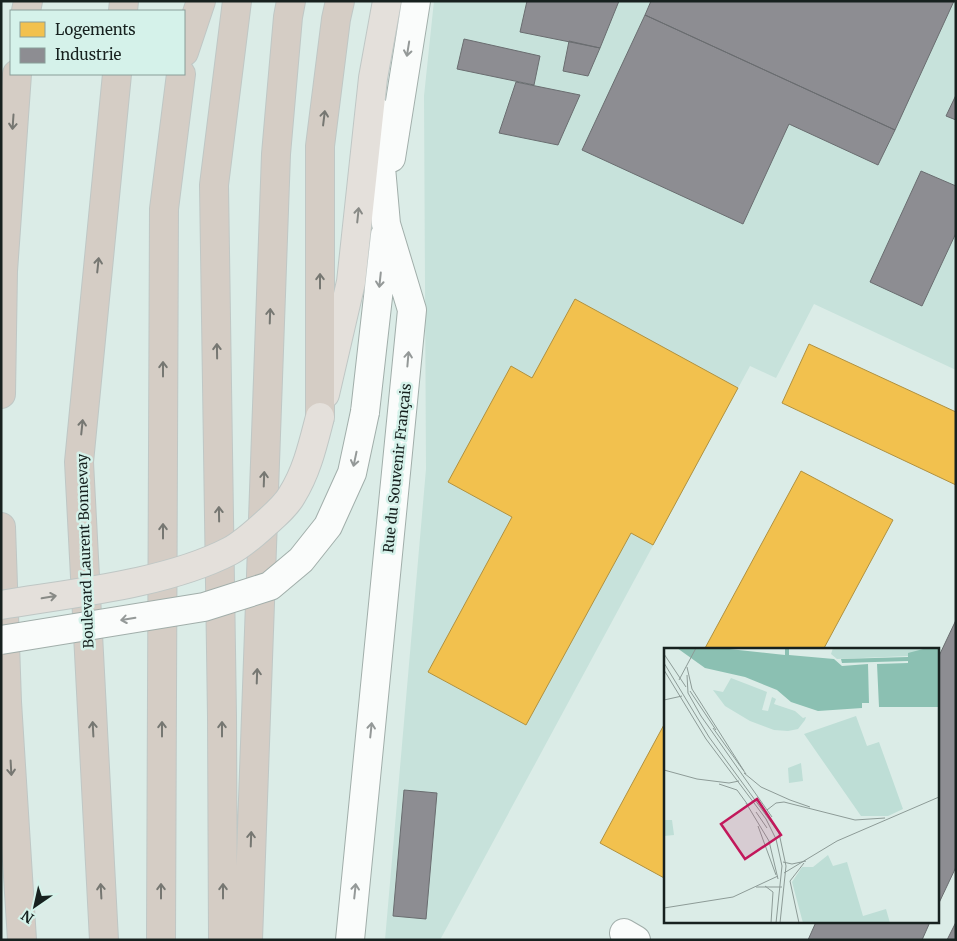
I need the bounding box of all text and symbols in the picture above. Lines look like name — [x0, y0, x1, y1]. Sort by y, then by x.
legend — [10, 10, 185, 75]
text: Logements — [55, 20, 136, 39]
one-way arrow — [403, 41, 413, 57]
text: Industrie — [55, 45, 122, 64]
one-way arrow — [319, 111, 329, 127]
one-way arrow — [9, 114, 18, 130]
one-way arrow — [353, 207, 363, 223]
one-way arrow — [93, 257, 103, 273]
one-way arrow — [375, 272, 385, 288]
one-way arrow — [315, 273, 325, 289]
one-way arrow — [266, 309, 275, 325]
one-way arrow — [212, 343, 222, 360]
one-way arrow — [403, 351, 413, 367]
one-way arrow — [158, 361, 168, 377]
street label: Rue du Souvenir Français — [379, 382, 415, 554]
one-way arrow — [78, 419, 87, 435]
one-way arrow — [350, 451, 359, 467]
street label: Boulevard Laurent Bonnevay — [73, 453, 97, 649]
one-way arrow — [260, 471, 269, 487]
one-way arrow — [214, 506, 224, 522]
one-way arrow — [158, 523, 168, 540]
one-way arrow — [41, 591, 57, 601]
one-way arrow — [120, 615, 136, 625]
inset map — [664, 648, 940, 924]
one-way arrow — [252, 668, 262, 684]
one-way arrow — [88, 721, 97, 737]
one-way arrow — [157, 721, 167, 737]
one-way arrow — [217, 721, 227, 737]
one-way arrow — [366, 722, 376, 738]
one-way arrow — [7, 760, 16, 776]
one-way arrow — [247, 831, 256, 847]
north arrow — [10, 881, 60, 931]
one-way arrow — [97, 883, 106, 899]
one-way arrow — [157, 883, 166, 899]
one-way arrow — [218, 883, 228, 900]
one-way arrow — [350, 884, 359, 900]
text: N — [18, 906, 37, 927]

